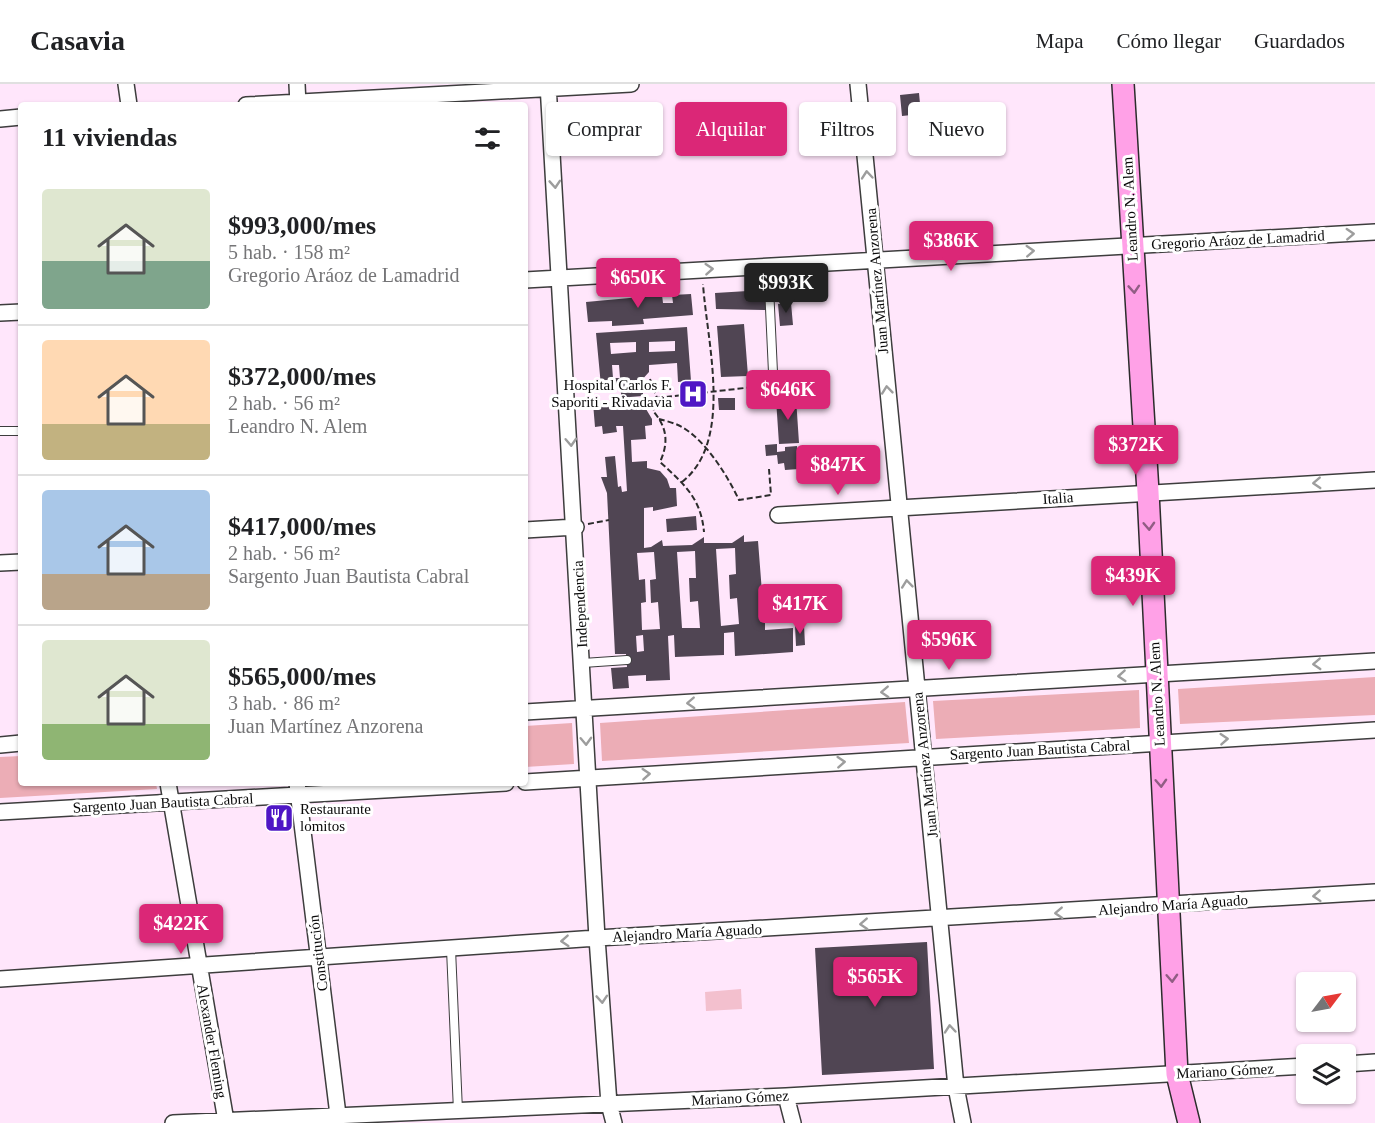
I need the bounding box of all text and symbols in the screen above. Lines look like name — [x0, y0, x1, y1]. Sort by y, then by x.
text: Casavia — [30, 25, 125, 56]
text: Mapa — [1036, 29, 1084, 53]
text: Cómo llegar — [1117, 29, 1221, 53]
text: Guardados — [1254, 29, 1345, 53]
chip: Comprar — [546, 102, 663, 156]
chip: Alquilar — [675, 102, 787, 156]
chip: Filtros — [799, 102, 896, 156]
chip: Nuevo — [908, 102, 1006, 156]
icon: filters — [471, 122, 504, 155]
text: 11 viviendas — [42, 123, 177, 152]
street label: Leandro N. Alem — [1119, 156, 1141, 262]
one-way arrow — [861, 171, 874, 180]
one-way arrow — [548, 180, 561, 189]
street label: Juan Martínez Anzorena — [863, 207, 891, 355]
text: $993,000/mes — [228, 211, 376, 240]
icon: home — [90, 213, 162, 285]
pin: $386K — [909, 221, 993, 272]
street label: Gregorio Aráoz de Lamadrid — [1151, 227, 1326, 253]
one-way arrow — [1346, 227, 1355, 240]
text: $386K — [923, 229, 979, 251]
text: 5 hab. · 158 m² — [228, 241, 350, 263]
one-way arrow — [1025, 245, 1034, 258]
pin: $650K — [596, 258, 680, 309]
one-way arrow — [705, 263, 714, 276]
pin: $993K — [744, 263, 828, 314]
text: Gregorio Aráoz de Lamadrid — [228, 264, 460, 286]
text: $650K — [610, 266, 666, 288]
text: $993K — [758, 271, 814, 293]
one-way arrow — [1128, 285, 1141, 294]
text: $372,000/mes — [228, 362, 376, 391]
icon: home — [90, 364, 162, 436]
pin: $646K — [746, 370, 830, 421]
place label: Hospital Carlos F. Saporiti - Rivadavia — [551, 377, 672, 410]
hospital icon: Hospital Carlos F. Saporiti - Rivadavia — [677, 378, 709, 410]
text: $646K — [760, 378, 816, 400]
one-way arrow — [881, 386, 894, 395]
text: 2 hab. · 56 m² — [228, 392, 340, 414]
text: Leandro N. Alem — [228, 415, 367, 437]
pin: $372K — [1094, 425, 1178, 476]
text: $372K — [1108, 433, 1164, 455]
one-way arrow — [564, 437, 577, 446]
pin: $847K — [796, 445, 880, 496]
text: $847K — [810, 453, 866, 475]
one-way arrow — [1312, 476, 1321, 489]
street label: Italia — [1042, 489, 1074, 507]
text: $417,000/mes — [228, 512, 376, 541]
icon: home — [90, 514, 162, 586]
one-way arrow — [1143, 521, 1156, 530]
text: 2 hab. · 56 m² — [228, 542, 340, 564]
pin: $439K — [1091, 556, 1175, 607]
street label: Independencia — [570, 560, 590, 648]
text: $439K — [1105, 564, 1161, 586]
text: Sargento Juan Bautista Cabral — [228, 565, 469, 587]
one-way arrow — [901, 580, 914, 589]
pin: $417K — [758, 584, 842, 635]
text: $417K — [772, 592, 828, 614]
pin: $596K — [907, 620, 991, 671]
text: $596K — [921, 628, 977, 650]
street label: Leandro N. Alem — [1146, 641, 1168, 747]
one-way arrow — [1312, 658, 1321, 671]
text: $565,000/mes — [228, 662, 376, 691]
icon: home — [90, 664, 162, 736]
one-way arrow — [1117, 669, 1126, 682]
one-way arrow — [881, 685, 890, 698]
street label: Juan Martínez Anzorena — [909, 691, 941, 839]
text: 3 hab. · 86 m² — [228, 692, 340, 714]
one-way arrow — [686, 696, 695, 709]
text: Juan Martínez Anzorena — [228, 715, 423, 737]
one-way arrow — [1220, 733, 1229, 746]
one-way arrow — [580, 737, 593, 746]
street label: Sargento Juan Bautista Cabral — [949, 737, 1131, 763]
one-way arrow — [836, 755, 845, 768]
one-way arrow — [642, 768, 651, 781]
one-way arrow — [1155, 779, 1168, 788]
street label: Sargento Juan Bautista Cabral — [72, 790, 254, 816]
place label: Restaurante lomitos — [300, 801, 371, 834]
restaurant icon: Restaurante lomitos — [263, 802, 295, 834]
one-way arrow — [1312, 890, 1321, 903]
street label: Alejandro María Aguado — [1098, 892, 1248, 918]
pin: $422K — [139, 904, 223, 955]
one-way arrow — [1055, 906, 1064, 919]
text: $422K — [153, 912, 209, 934]
street label: Constitución — [305, 913, 331, 992]
one-way arrow — [860, 917, 869, 930]
street label: Alejandro María Aguado — [612, 921, 762, 945]
one-way arrow — [560, 934, 569, 947]
pin: $565K — [833, 957, 917, 1008]
text: $565K — [847, 965, 903, 987]
north arrow — [1296, 972, 1356, 1032]
map controls — [1296, 972, 1356, 1104]
one-way arrow — [1165, 974, 1178, 983]
street label: Alexander Fleming — [194, 982, 230, 1100]
one-way arrow — [595, 994, 608, 1003]
one-way arrow — [944, 1024, 957, 1034]
button: layers — [1296, 1044, 1356, 1104]
street label: Mariano Gómez — [1176, 1060, 1275, 1082]
street label: Mariano Gómez — [691, 1087, 790, 1109]

